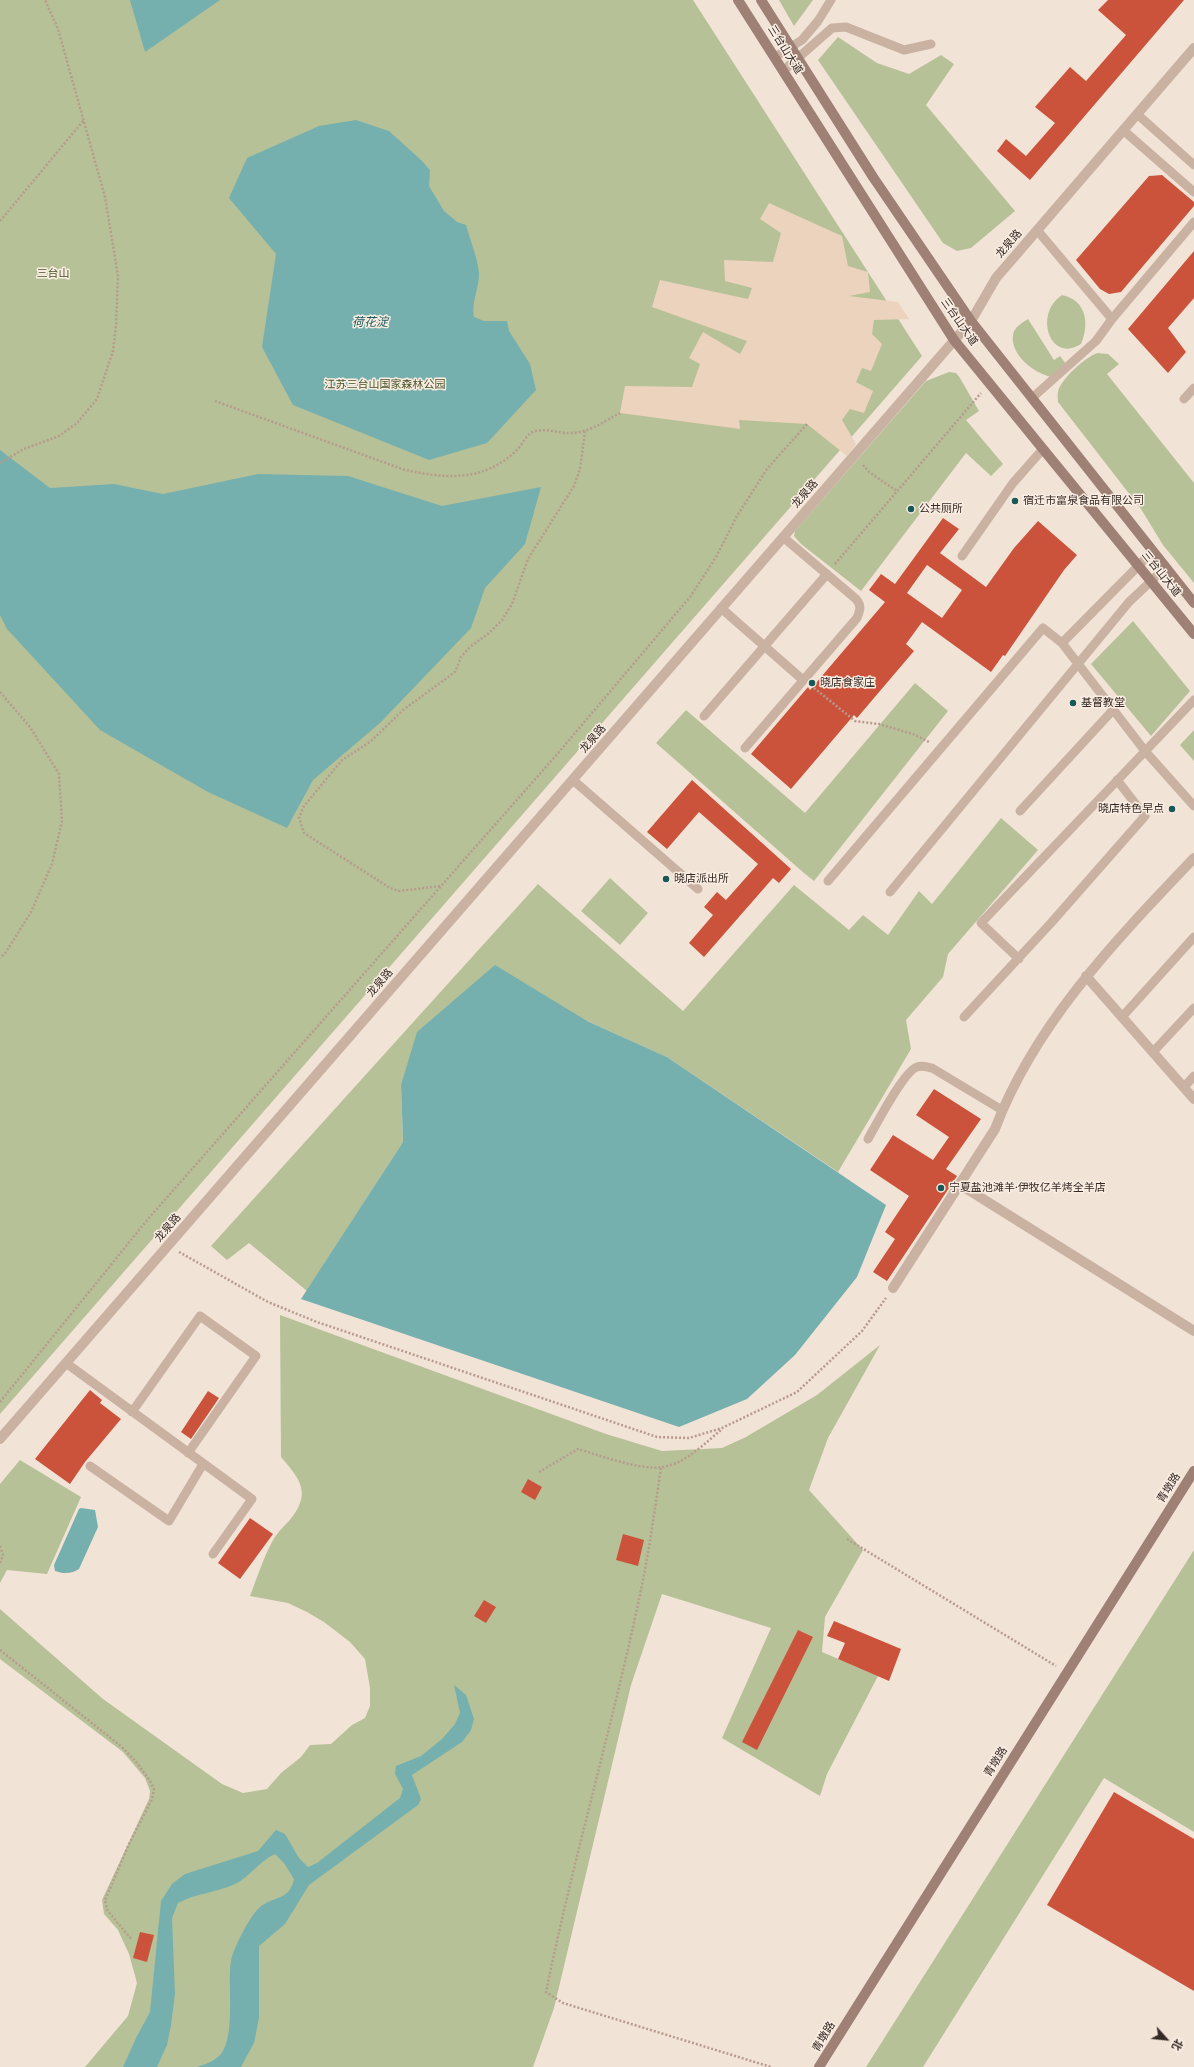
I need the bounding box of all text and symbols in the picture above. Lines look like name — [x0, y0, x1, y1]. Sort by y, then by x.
street label: 三台山大道 — [765, 23, 805, 77]
street label: 龙泉路 — [993, 227, 1025, 261]
park label: 三台山 — [37, 267, 69, 281]
street label: 三台山大道 — [938, 296, 980, 348]
water label: 荷花淀 — [352, 316, 388, 330]
park label: 江苏三台山国家森林公园 — [325, 378, 445, 392]
street label: 龙泉路 — [789, 477, 821, 511]
place label: 宿迁市富泉食品有限公司 — [1023, 494, 1144, 508]
marker: 宿迁市富泉食品有限公司 — [1010, 496, 1020, 506]
place label: 公共厕所 — [919, 502, 963, 516]
marker: 公共厕所 — [906, 504, 916, 514]
street label: 三台山大道 — [1139, 548, 1183, 600]
place label: 晓店食家庄 — [820, 676, 875, 690]
marker: 晓店食家庄 — [807, 678, 817, 688]
place label: 基督教堂 — [1081, 696, 1125, 710]
marker: 基督教堂 — [1068, 698, 1078, 708]
street label: 龙泉路 — [577, 722, 609, 756]
place label: 晓店特色早点 — [1098, 802, 1164, 816]
marker: 晓店特色早点 — [1167, 804, 1177, 814]
place label: 晓店派出所 — [674, 872, 729, 886]
marker: 晓店派出所 — [661, 874, 671, 884]
street label: 龙泉路 — [364, 966, 396, 1000]
place label: 宁夏盐池滩羊·伊牧亿羊烤全羊店 — [949, 1181, 1106, 1195]
marker: 宁夏盐池滩羊·伊牧亿羊烤全羊店 — [936, 1183, 946, 1193]
street label: 龙泉路 — [152, 1211, 184, 1245]
street label: 青墩路 — [1155, 1471, 1183, 1505]
street label: 青墩路 — [982, 1745, 1010, 1779]
street label: 青墩路 — [810, 2019, 838, 2055]
north arrow — [1146, 2019, 1186, 2059]
text: 北 — [1169, 2037, 1185, 2053]

